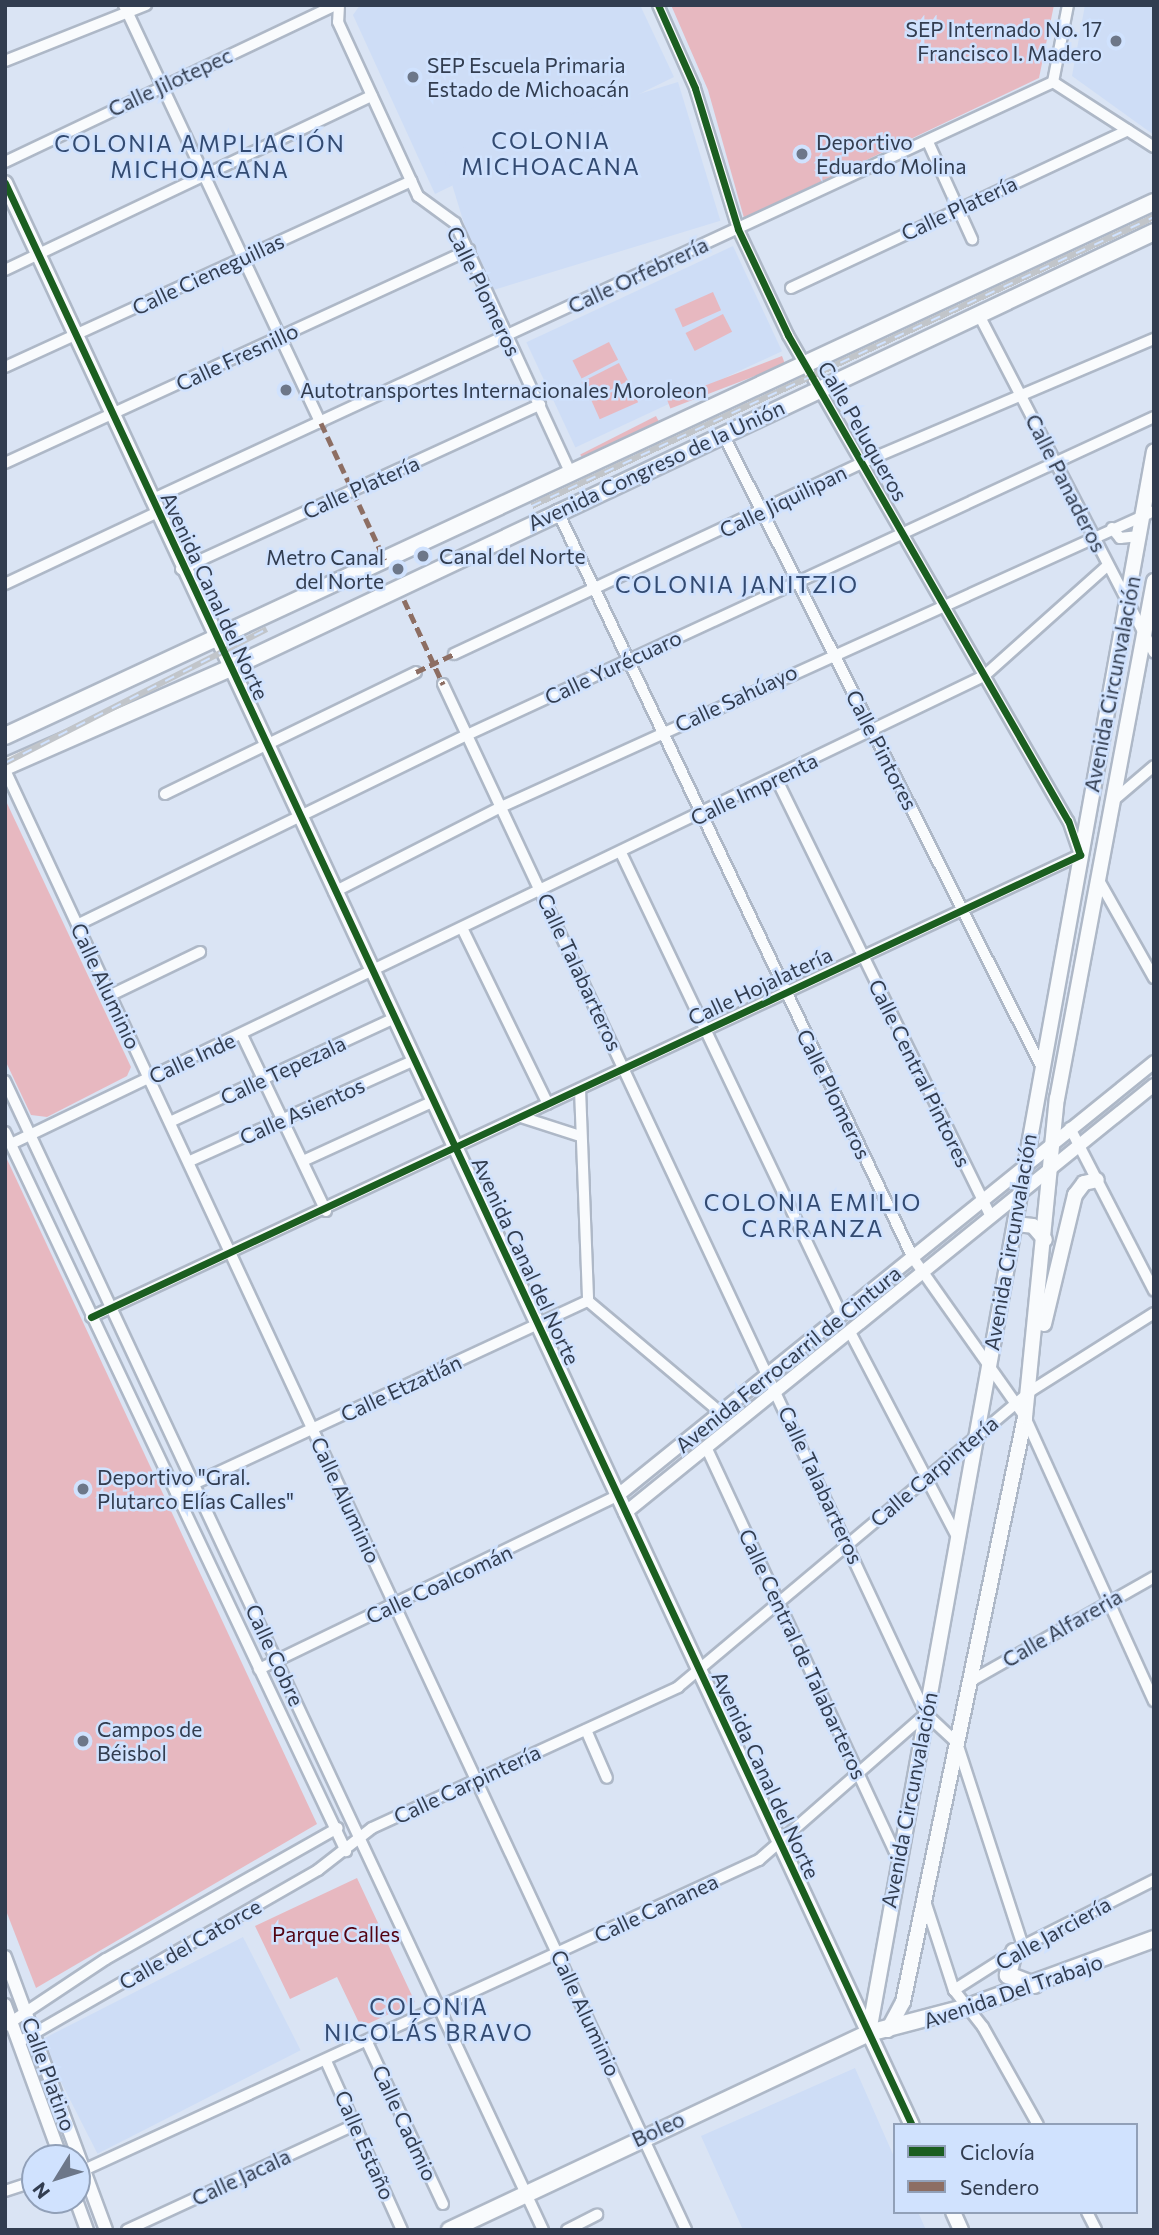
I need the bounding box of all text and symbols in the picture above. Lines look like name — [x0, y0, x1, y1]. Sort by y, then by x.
place label: SEP Internado No. 17 Francisco I. Madero — [906, 16, 1102, 66]
marker: SEP Internado No. 17 Francisco I. Madero — [1108, 33, 1124, 49]
street label: Calle Jilotepec — [104, 42, 236, 122]
place label: SEP Escuela Primaria Estado de Michoacán — [427, 52, 629, 102]
marker: SEP Escuela Primaria Estado de Michoacán — [405, 69, 421, 85]
district label: COLONIA MICHOACANA — [462, 126, 640, 180]
district label: COLONIA AMPLIACIÓN MICHOACANA — [56, 129, 344, 183]
place label: Deportivo Eduardo Molina — [816, 129, 966, 179]
marker: Deportivo Eduardo Molina — [794, 146, 810, 162]
street label: Calle Platería — [897, 170, 1021, 246]
street label: Calle Plomeros — [442, 222, 526, 360]
street label: Calle Cieneguillas — [128, 228, 288, 320]
street label: Calle Orfebrería — [564, 231, 712, 319]
street label: Calle Fresnillo — [172, 318, 302, 396]
street label: Calle Peluqueros — [813, 357, 913, 505]
place label: Autotransportes Internacionales Moroleon — [300, 377, 707, 403]
marker: Autotransportes Internacionales Moroleon — [278, 382, 294, 398]
street label: Avenida Congreso de la Unión — [524, 394, 788, 536]
street label: Calle Panaderos — [1020, 410, 1112, 556]
street label: Calle Platería — [299, 450, 423, 524]
street label: Calle Jiquilipan — [715, 459, 851, 543]
street label: Avenida Canal del Norte — [156, 488, 274, 704]
place label: Canal del Norte — [439, 543, 586, 569]
place label: Metro Canal del Norte — [266, 544, 384, 594]
marker: Canal del Norte — [413, 546, 433, 566]
marker: Metro Canal del Norte — [390, 561, 406, 577]
district label: COLONIA JANITZIO — [617, 570, 857, 598]
street label: Avenida Circunvalación — [1079, 574, 1145, 794]
street label: Calle Yurécuaro — [541, 624, 685, 710]
street label: Calle Sahúayo — [671, 659, 801, 737]
street label: Calle Pintores — [841, 686, 923, 814]
street label: Calle Imprenta — [686, 747, 822, 831]
street label: Calle Talabarteros — [532, 889, 628, 1055]
street label: Calle Aluminio — [66, 919, 146, 1053]
street label: Calle Hojalatería — [684, 942, 836, 1030]
street label: Calle Central Pintores — [864, 975, 976, 1171]
street label: Calle Plomeros — [792, 1025, 876, 1163]
street label: Calle Inde — [145, 1027, 239, 1089]
street label: Calle Tepezala — [216, 1030, 350, 1110]
street label: Calle Asientos — [236, 1072, 368, 1150]
street label: Avenida Circunvalación — [979, 1132, 1041, 1352]
street label: Avenida Canal del Norte — [467, 1153, 585, 1369]
district label: COLONIA EMILIO CARRANZA — [705, 1188, 921, 1242]
street label: Avenida Ferrocarril de Cintura — [670, 1260, 906, 1458]
street label: Calle Etzatlán — [337, 1349, 465, 1427]
street label: Calle Talabarteros — [773, 1402, 869, 1568]
street label: Calle Carpintería — [865, 1410, 1003, 1532]
street label: Calle Aluminio — [306, 1433, 386, 1567]
place label: Deportivo "Gral. Plutarco Elías Calles" — [97, 1464, 294, 1514]
marker: Deportivo "Gral. Plutarco Elías Calles" — [75, 1481, 91, 1497]
street label: Calle Central de Talabarteros — [734, 1525, 872, 1783]
street label: Calle Coalcomán — [362, 1539, 516, 1629]
street label: Calle Alfareria — [998, 1584, 1126, 1672]
street label: Calle Cobre — [240, 1600, 310, 1710]
street label: Avenida Canal del Norte — [707, 1667, 825, 1883]
street label: Avenida Circunvalación — [876, 1690, 942, 1910]
place label: Campos de Béisbol — [97, 1716, 202, 1766]
marker: Campos de Béisbol — [75, 1733, 91, 1749]
street label: Calle Carpintería — [390, 1739, 544, 1829]
street label: Calle Cananea — [590, 1868, 722, 1948]
street label: Calle Jarciería — [991, 1891, 1115, 1975]
street label: Calle del Catorce — [115, 1893, 265, 1995]
park label: Parque Calles — [272, 1921, 400, 1947]
street label: Calle Aluminio — [546, 1946, 626, 2080]
street label: Avenida Del Trabajo — [920, 1949, 1106, 2033]
district label: COLONIA NICOLÁS BRAVO — [326, 1992, 532, 2046]
street label: Calle Platino — [17, 2014, 81, 2134]
street label: Calle Cadmio — [367, 2061, 443, 2185]
street label: Calle Estaño — [330, 2086, 400, 2204]
street label: Boleo — [628, 2106, 688, 2152]
legend — [893, 2123, 1138, 2214]
text: Ciclovía — [960, 2139, 1035, 2164]
street label: Calle Jacala — [188, 2143, 294, 2211]
north arrow — [21, 2144, 91, 2214]
text: Sendero — [960, 2174, 1039, 2199]
text: N — [27, 2178, 54, 2204]

